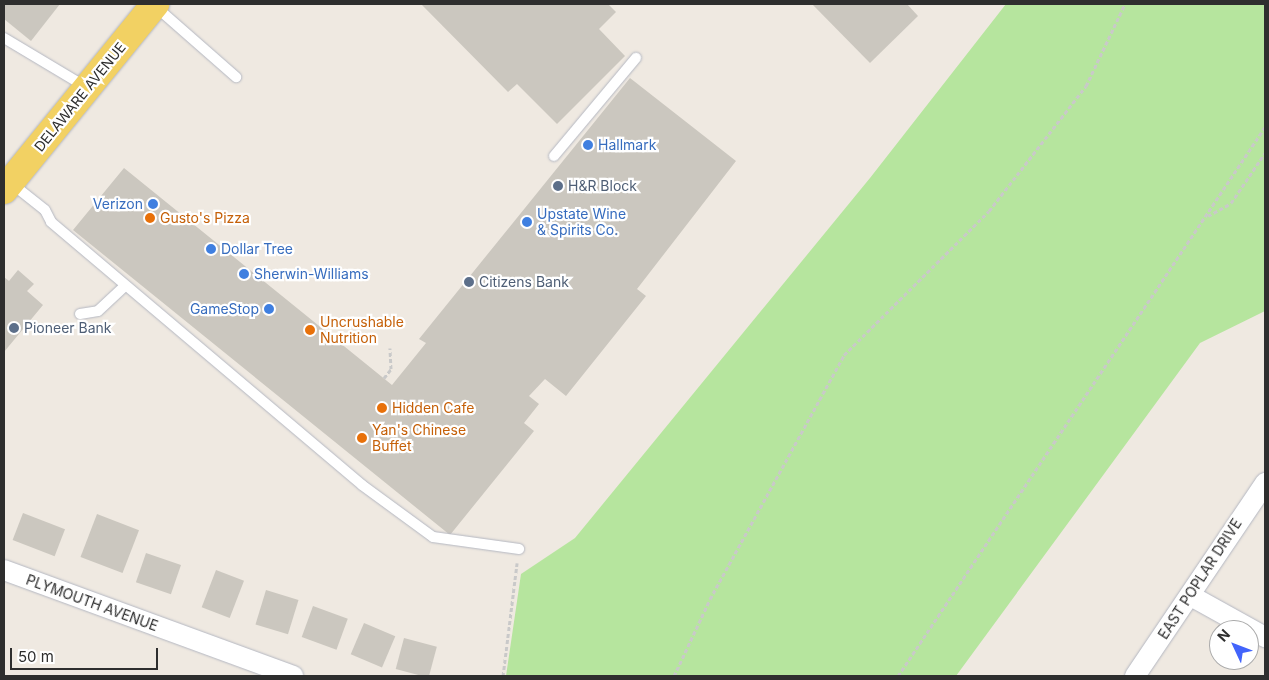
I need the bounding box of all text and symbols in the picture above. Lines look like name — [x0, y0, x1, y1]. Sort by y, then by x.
street label: DELAWARE AVENUE — [31, 39, 129, 155]
place label: Hallmark — [598, 137, 656, 153]
marker: Hallmark — [582, 139, 594, 151]
place label: H&R Block — [568, 178, 637, 194]
marker: H&R Block — [552, 180, 564, 192]
place label: Verizon — [93, 196, 143, 212]
marker: Verizon — [147, 198, 159, 210]
place label: Upstate Wine & Spirits Co. — [537, 206, 626, 238]
place label: Gusto's Pizza — [160, 210, 250, 226]
marker: Gusto's Pizza — [144, 212, 156, 224]
marker: Upstate Wine & Spirits Co. — [521, 216, 533, 228]
place label: Dollar Tree — [221, 241, 293, 257]
marker: Dollar Tree — [205, 243, 217, 255]
place label: Sherwin-Williams — [254, 266, 369, 282]
marker: Sherwin-Williams — [238, 268, 250, 280]
place label: Citizens Bank — [479, 274, 569, 290]
marker: Citizens Bank — [463, 276, 475, 288]
place label: GameStop — [190, 301, 259, 317]
marker: GameStop — [263, 303, 275, 315]
place label: Uncrushable Nutrition — [320, 314, 404, 347]
place label: Pioneer Bank — [24, 320, 112, 336]
marker: Pioneer Bank — [8, 322, 20, 334]
marker: Uncrushable Nutrition — [304, 324, 316, 336]
place label: Hidden Cafe — [392, 400, 474, 416]
marker: Hidden Cafe — [376, 402, 388, 414]
place label: Yan's Chinese Buffet — [372, 422, 466, 454]
marker: Yan's Chinese Buffet — [356, 432, 368, 444]
street label: EAST POPLAR DRIVE — [1155, 516, 1245, 642]
street label: PLYMOUTH AVENUE — [24, 571, 160, 635]
north arrow — [1209, 620, 1259, 670]
text: N — [1214, 625, 1233, 645]
scale bar — [12, 638, 160, 670]
text: 50 m — [18, 647, 54, 666]

